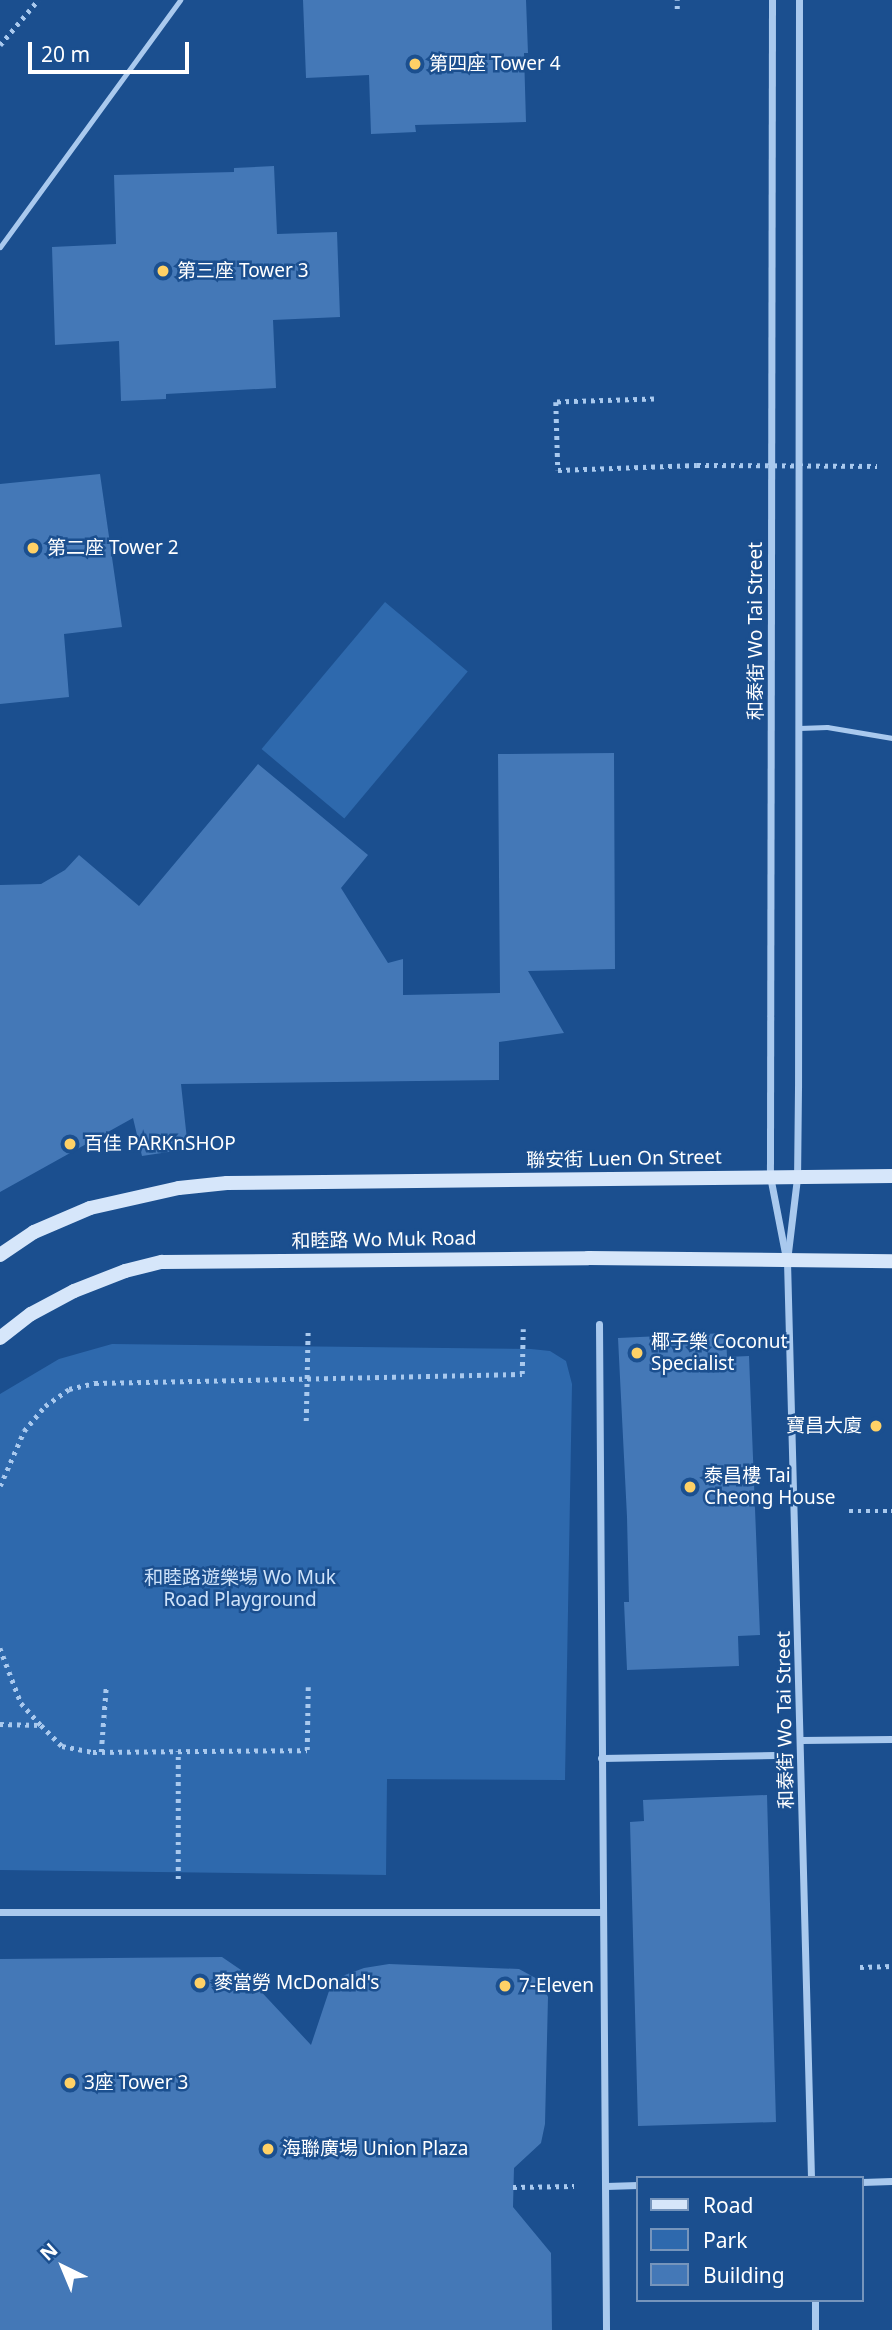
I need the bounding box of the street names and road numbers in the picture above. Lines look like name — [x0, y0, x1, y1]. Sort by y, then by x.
street label: 和泰街 Wo Tai Street — [745, 542, 767, 720]
street label: 聯安街 Luen On Street — [526, 1146, 722, 1172]
street label: 和睦路 Wo Muk Road — [291, 1227, 477, 1253]
street label: 和泰街 Wo Tai Street — [772, 1631, 798, 1809]

